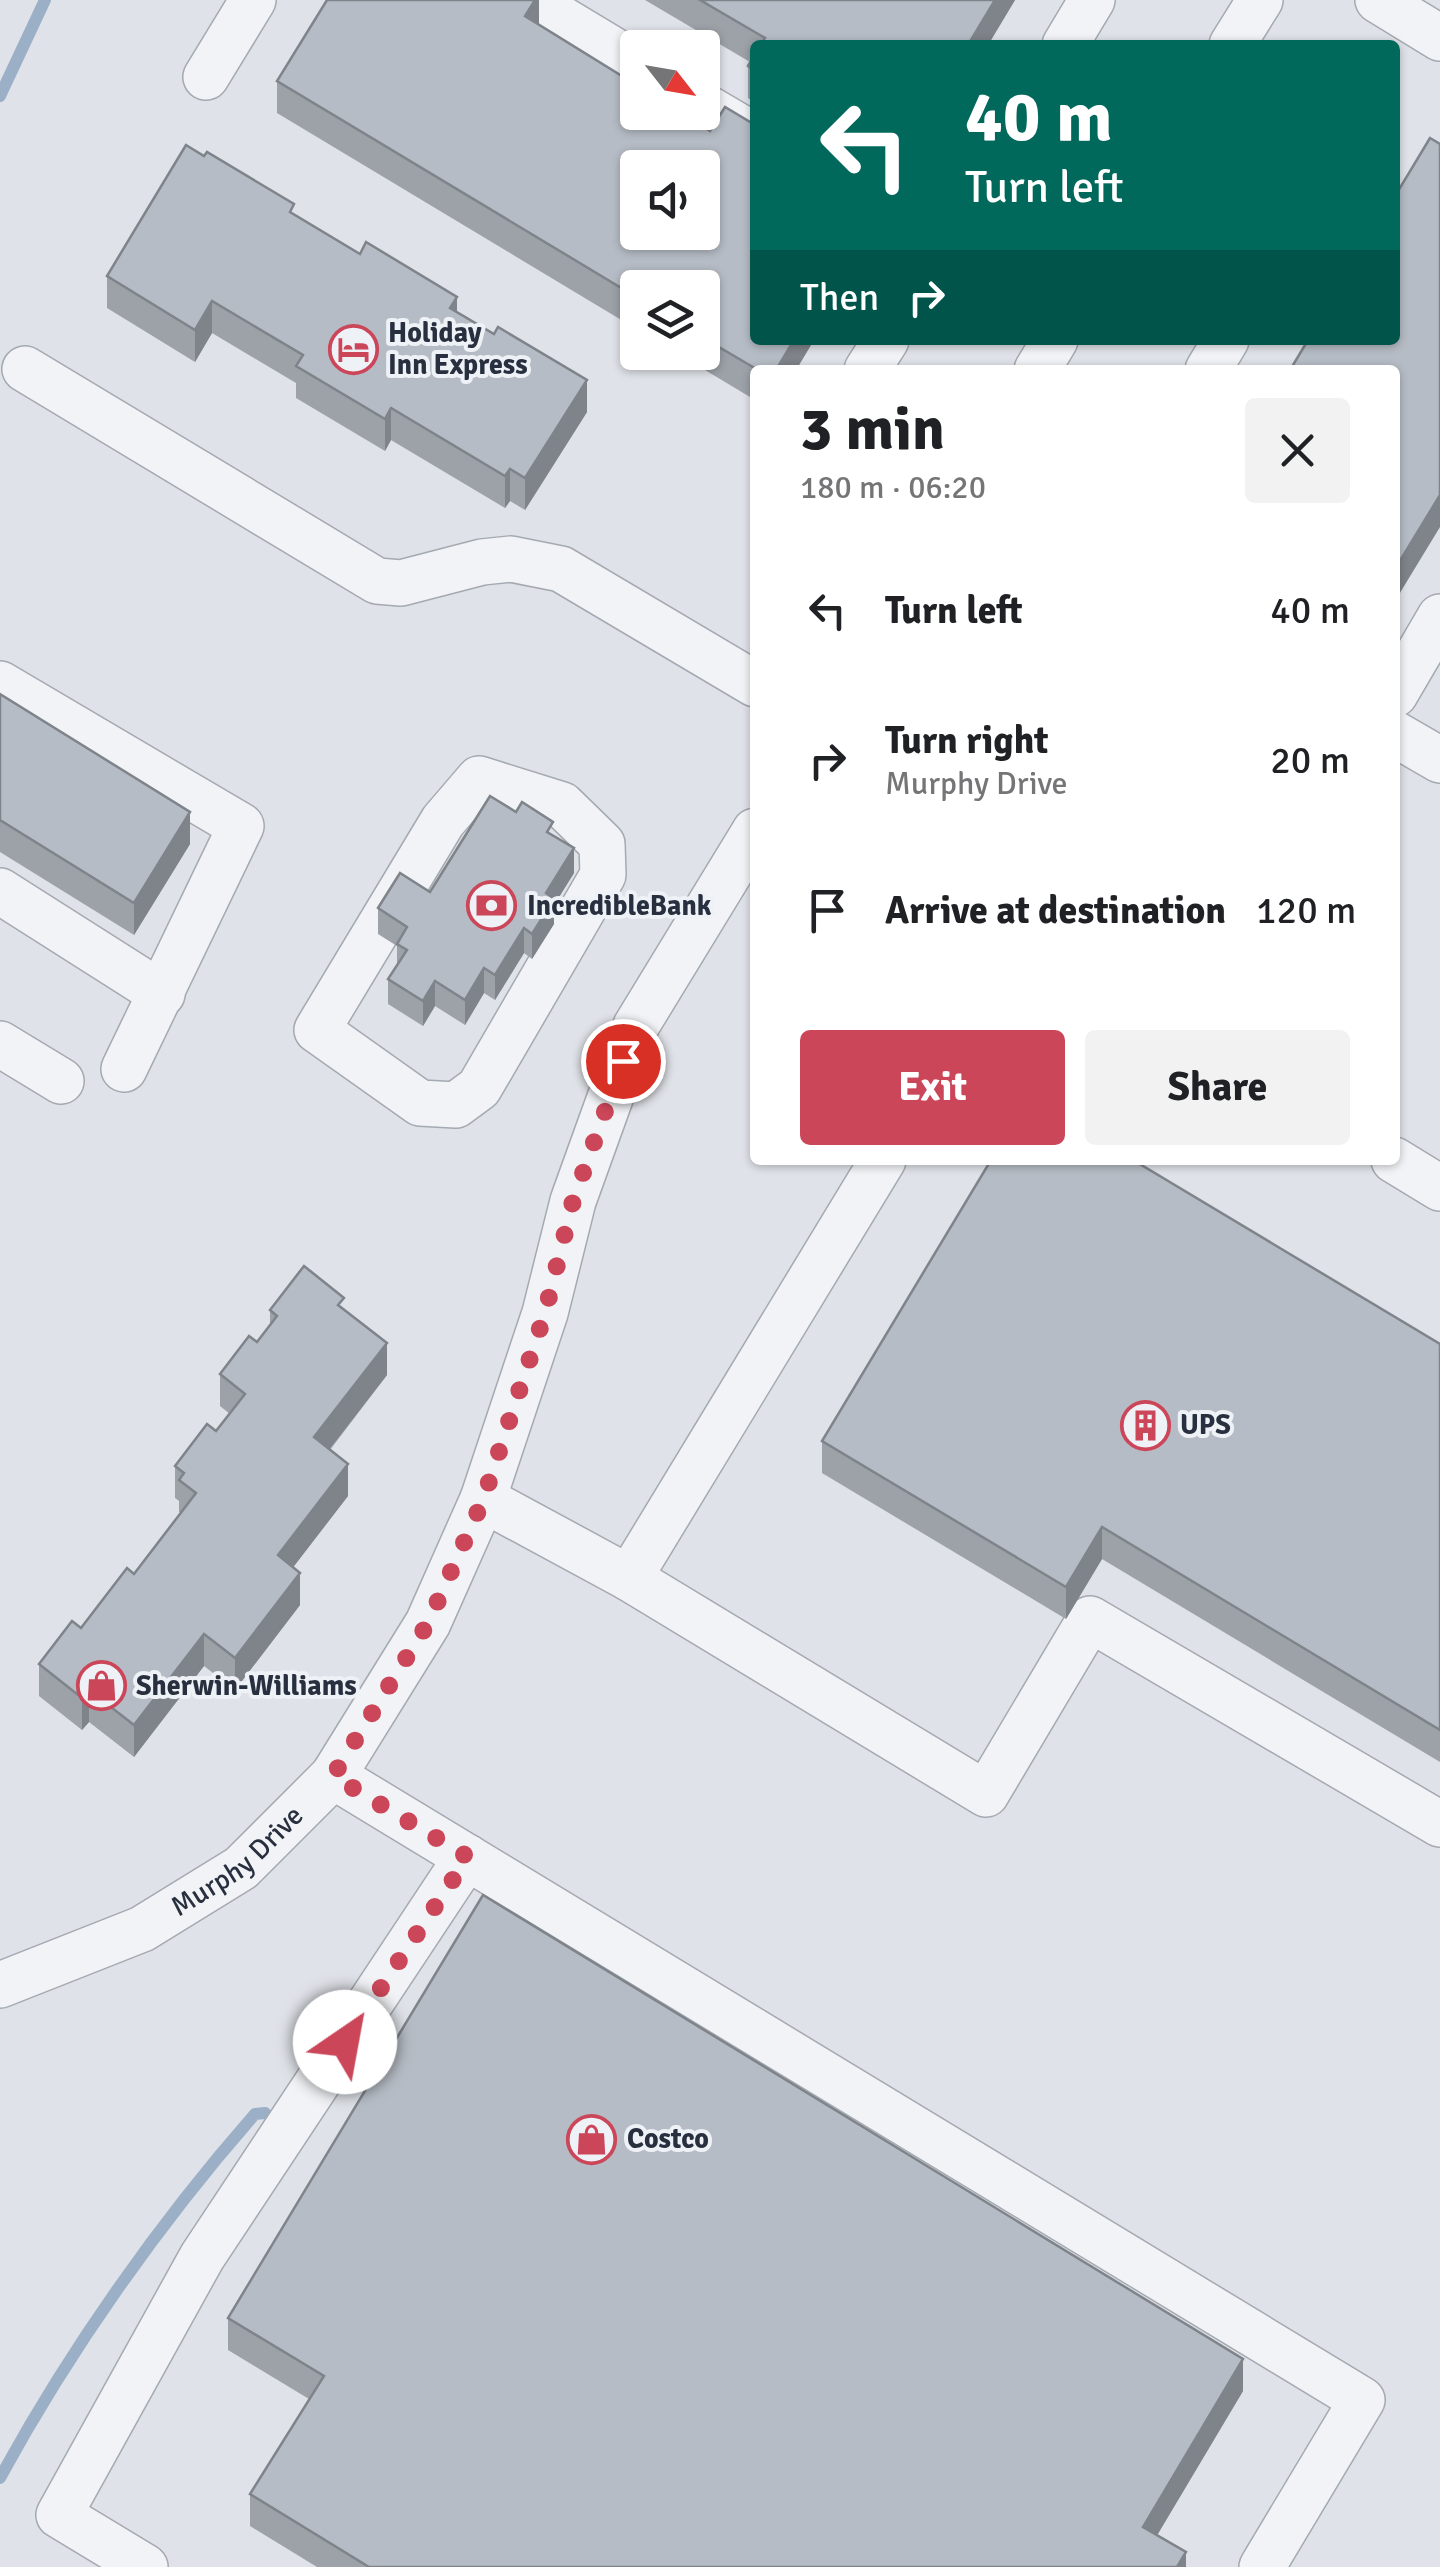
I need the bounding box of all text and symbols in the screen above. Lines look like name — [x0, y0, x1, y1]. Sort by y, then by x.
north arrow — [620, 30, 720, 130]
map controls — [620, 30, 720, 370]
text: 40 m — [965, 74, 1113, 160]
icon: left — [800, 80, 930, 210]
button: sound — [620, 150, 720, 250]
text: Turn left — [965, 160, 1124, 215]
button: layers — [620, 270, 720, 370]
icon: right — [899, 270, 954, 325]
text: Then — [800, 274, 879, 321]
place label: Holiday Inn Express — [388, 316, 528, 382]
hotel icon: Holiday Inn Express — [327, 323, 379, 375]
text: 3 min — [800, 393, 945, 467]
button: close — [1245, 398, 1350, 503]
text: 180 m · 06:20 — [800, 468, 986, 507]
icon: left — [800, 583, 855, 638]
text: Turn left — [885, 587, 1023, 634]
text: 40 m — [1270, 587, 1350, 634]
text: Turn right — [885, 717, 1049, 764]
icon: right — [800, 733, 855, 788]
text: 20 m — [1270, 737, 1350, 784]
text: Murphy Drive — [885, 764, 1068, 803]
bank icon: IncredibleBank — [466, 880, 518, 932]
icon: arrive — [800, 883, 855, 938]
text: Arrive at destination — [885, 887, 1226, 934]
text: 120 m — [1256, 887, 1356, 934]
place label: IncredibleBank — [527, 889, 712, 923]
pin — [581, 1019, 666, 1104]
button: Exit — [800, 1030, 1065, 1145]
button: Share — [1085, 1030, 1350, 1145]
icon: arrive — [596, 1034, 651, 1089]
building icon: UPS — [1119, 1399, 1171, 1451]
place label: UPS — [1180, 1408, 1231, 1442]
shop icon: Sherwin-Williams — [75, 1660, 127, 1712]
place label: Sherwin-Williams — [136, 1669, 357, 1703]
street label: Murphy Drive — [165, 1799, 310, 1924]
position arrow — [293, 1990, 397, 2094]
shop icon: Costco — [566, 2113, 618, 2165]
place label: Costco — [627, 2122, 709, 2156]

